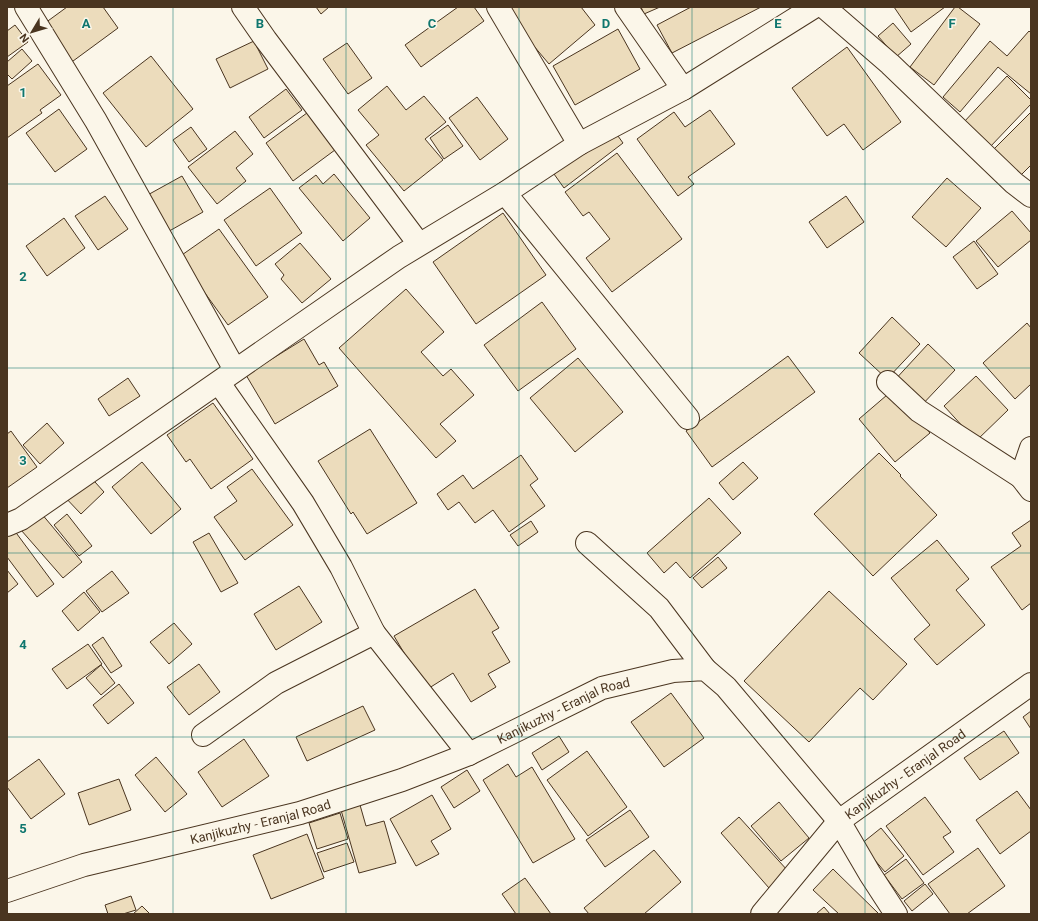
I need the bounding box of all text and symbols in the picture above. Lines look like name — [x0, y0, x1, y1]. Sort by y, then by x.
north arrow — [12, 12, 52, 52]
text: A — [82, 16, 91, 31]
text: B — [256, 16, 264, 31]
text: C — [428, 16, 437, 31]
text: D — [602, 16, 610, 31]
text: E — [774, 16, 782, 31]
text: F — [948, 16, 956, 31]
text: N — [17, 31, 32, 45]
text: 1 — [19, 85, 27, 100]
text: 2 — [19, 269, 27, 284]
text: 3 — [19, 453, 27, 468]
text: 4 — [19, 637, 27, 652]
street label: Kanjikuzhy - Eranjal Road — [495, 675, 631, 747]
street label: Kanjikuzhy - Eranjal Road — [842, 726, 968, 822]
street label: Kanjikuzhy - Eranjal Road — [189, 797, 333, 847]
text: 5 — [19, 821, 27, 836]

